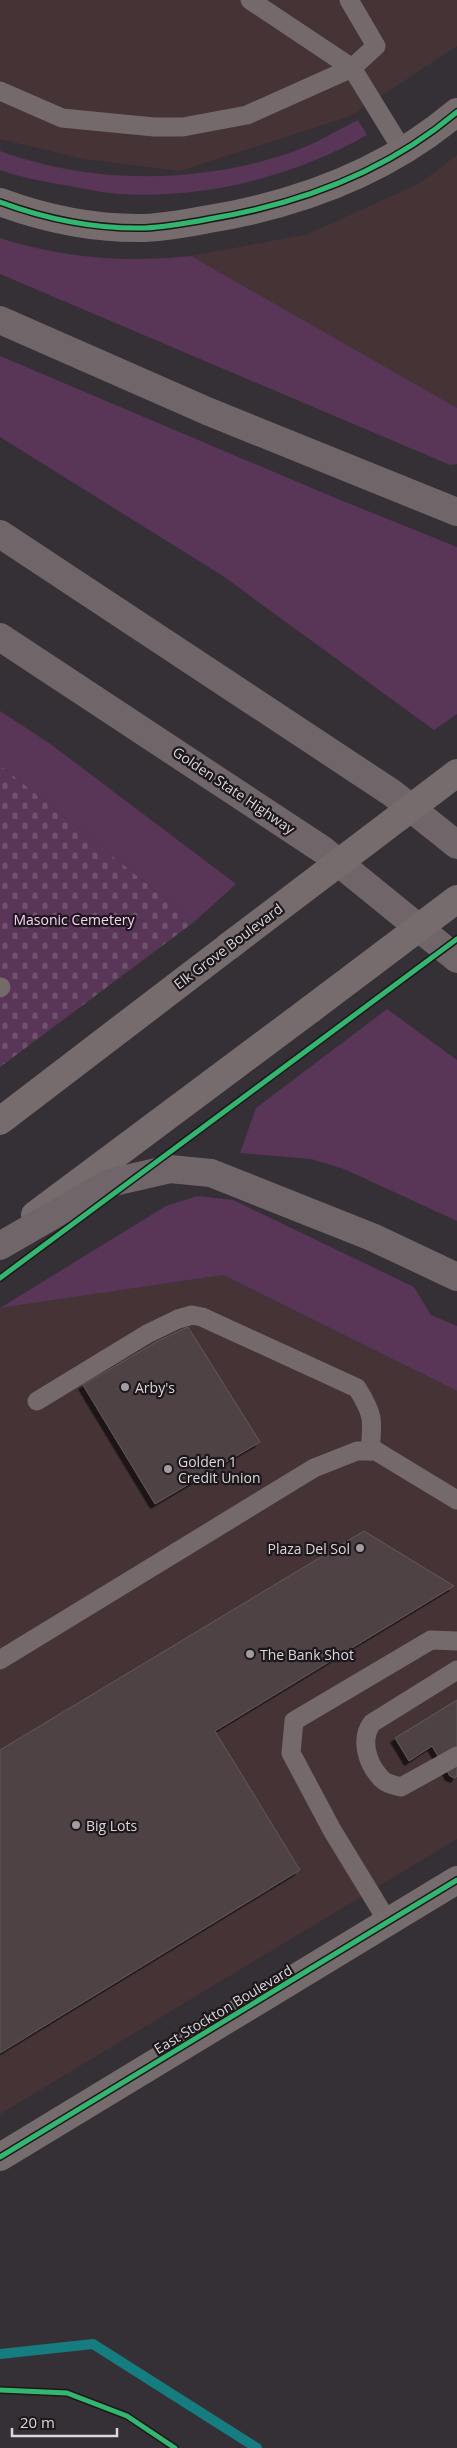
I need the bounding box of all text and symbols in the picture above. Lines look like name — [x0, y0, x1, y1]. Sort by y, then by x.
street label: Golden State Highway — [169, 742, 300, 839]
street label: Elk Grove Boulevard — [170, 899, 286, 993]
park label: Masonic Cemetery — [13, 910, 135, 929]
place label: Arby's — [135, 1378, 175, 1397]
marker: Arby's — [119, 1381, 131, 1393]
place label: Golden 1 Credit Union — [178, 1452, 260, 1487]
marker: Golden 1 Credit Union — [162, 1463, 174, 1475]
place label: Plaza Del Sol — [267, 1539, 350, 1558]
marker: Plaza Del Sol — [354, 1542, 366, 1554]
place label: The Bank Shot — [260, 1645, 354, 1664]
marker: The Bank Shot — [244, 1648, 256, 1660]
place label: Big Lots — [86, 1816, 138, 1835]
marker: Big Lots — [70, 1819, 82, 1831]
street label: East Stockton Boulevard — [150, 1960, 296, 2058]
scale bar — [12, 2406, 118, 2438]
text: 20 m — [20, 2412, 55, 2432]

